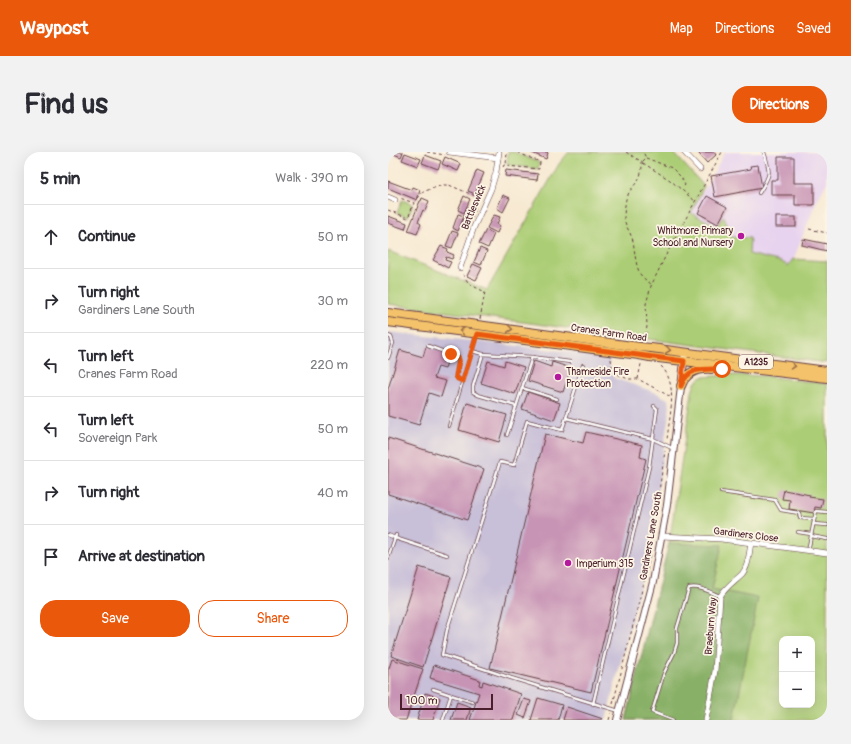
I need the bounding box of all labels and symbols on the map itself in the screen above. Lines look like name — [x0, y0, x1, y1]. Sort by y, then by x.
street label: Battleswick — [459, 182, 489, 232]
place label: Whitmore Primary School and Nursery — [652, 225, 734, 249]
marker: Whitmore Primary School and Nursery — [736, 231, 746, 241]
street label: Cranes Farm Road — [570, 322, 648, 344]
one-way arrow — [507, 324, 513, 333]
one-way arrow — [459, 327, 465, 336]
route end — [442, 345, 460, 363]
one-way arrow — [665, 345, 671, 354]
road number: A1235 — [739, 355, 773, 369]
route start — [713, 360, 731, 378]
one-way arrow — [790, 361, 796, 370]
place label: Thameside Fire Protection — [566, 366, 629, 390]
marker: Thameside Fire Protection — [553, 372, 563, 382]
street label: Gardiners Lane South — [637, 491, 665, 581]
street label: Gardiners Close — [713, 525, 779, 545]
marker: Imperium 315 — [563, 558, 573, 568]
place label: Imperium 315 — [576, 558, 633, 570]
street label: Braeburn Way — [703, 596, 720, 655]
scale bar — [400, 692, 493, 711]

